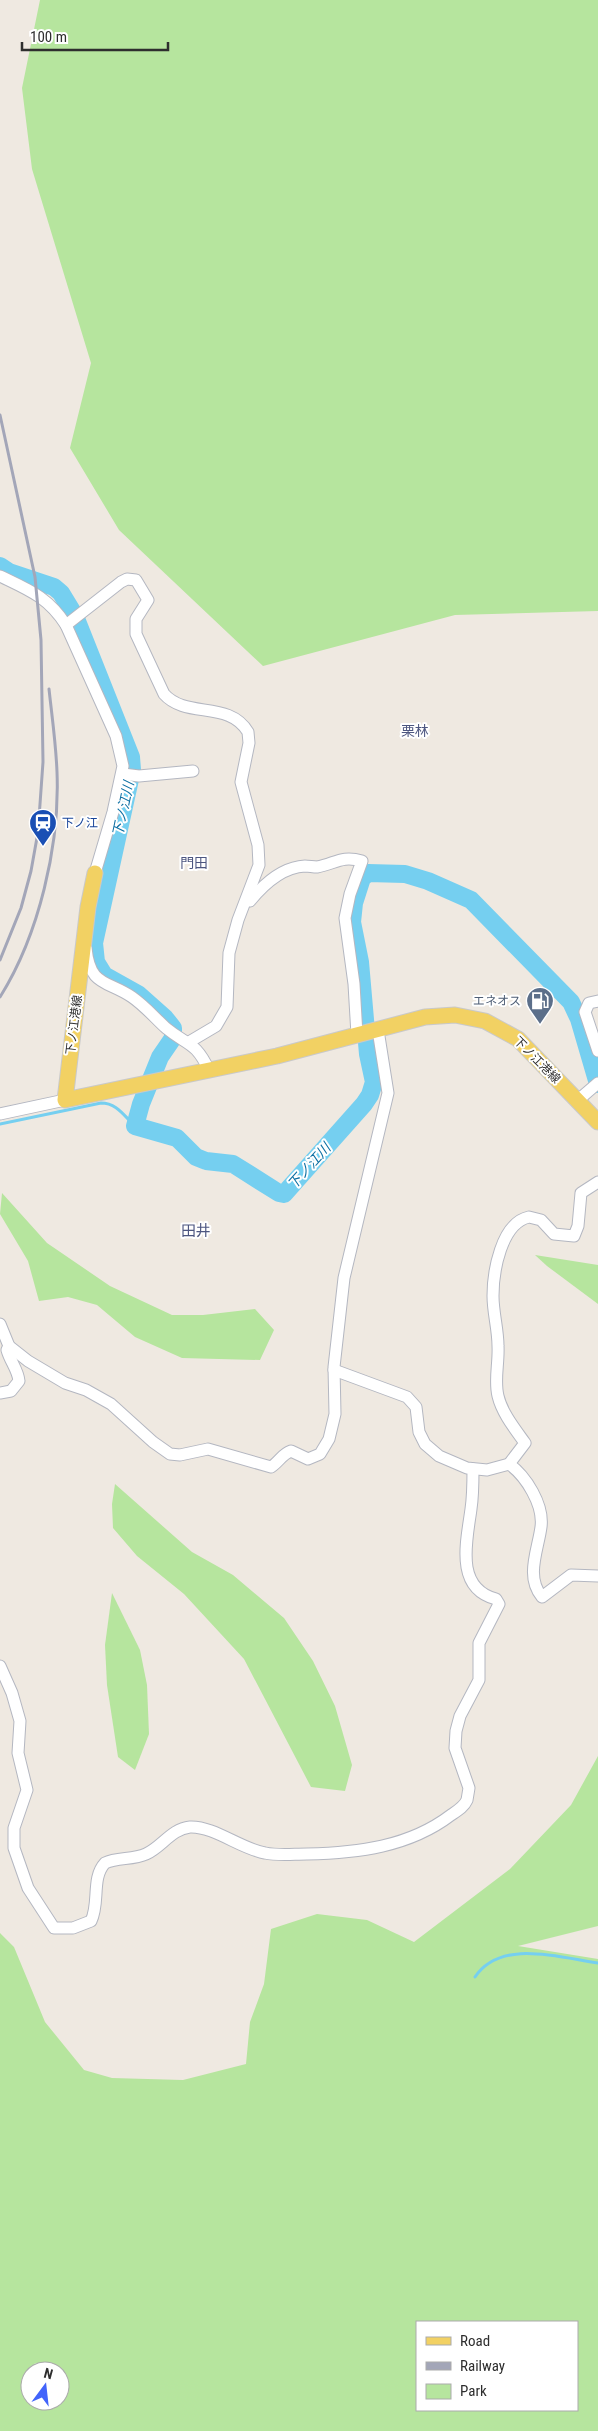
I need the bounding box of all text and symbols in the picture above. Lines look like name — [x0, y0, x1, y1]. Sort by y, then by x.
scale bar — [22, 20, 169, 52]
text: 100 m — [30, 28, 67, 46]
district label: 栗林 — [401, 723, 429, 739]
water label: 下ノ江川 — [109, 778, 137, 838]
station icon: 下ノ江 — [28, 808, 58, 847]
place label: 下ノ江 — [62, 816, 98, 830]
district label: 門田 — [180, 855, 208, 871]
fuel station icon: エネオス — [525, 986, 555, 1025]
street label: 下ノ江港線 — [63, 994, 85, 1056]
place label: エネオス — [473, 994, 521, 1008]
street label: 下ノ江港線 — [511, 1034, 563, 1086]
water label: 下ノ江川 — [284, 1138, 335, 1192]
district label: 田井 — [181, 1222, 211, 1240]
legend — [416, 2321, 578, 2411]
text: Road — [460, 2332, 490, 2350]
text: Railway — [460, 2357, 505, 2375]
north arrow — [20, 2361, 70, 2411]
text: N — [42, 2365, 55, 2382]
text: Park — [460, 2382, 487, 2400]

